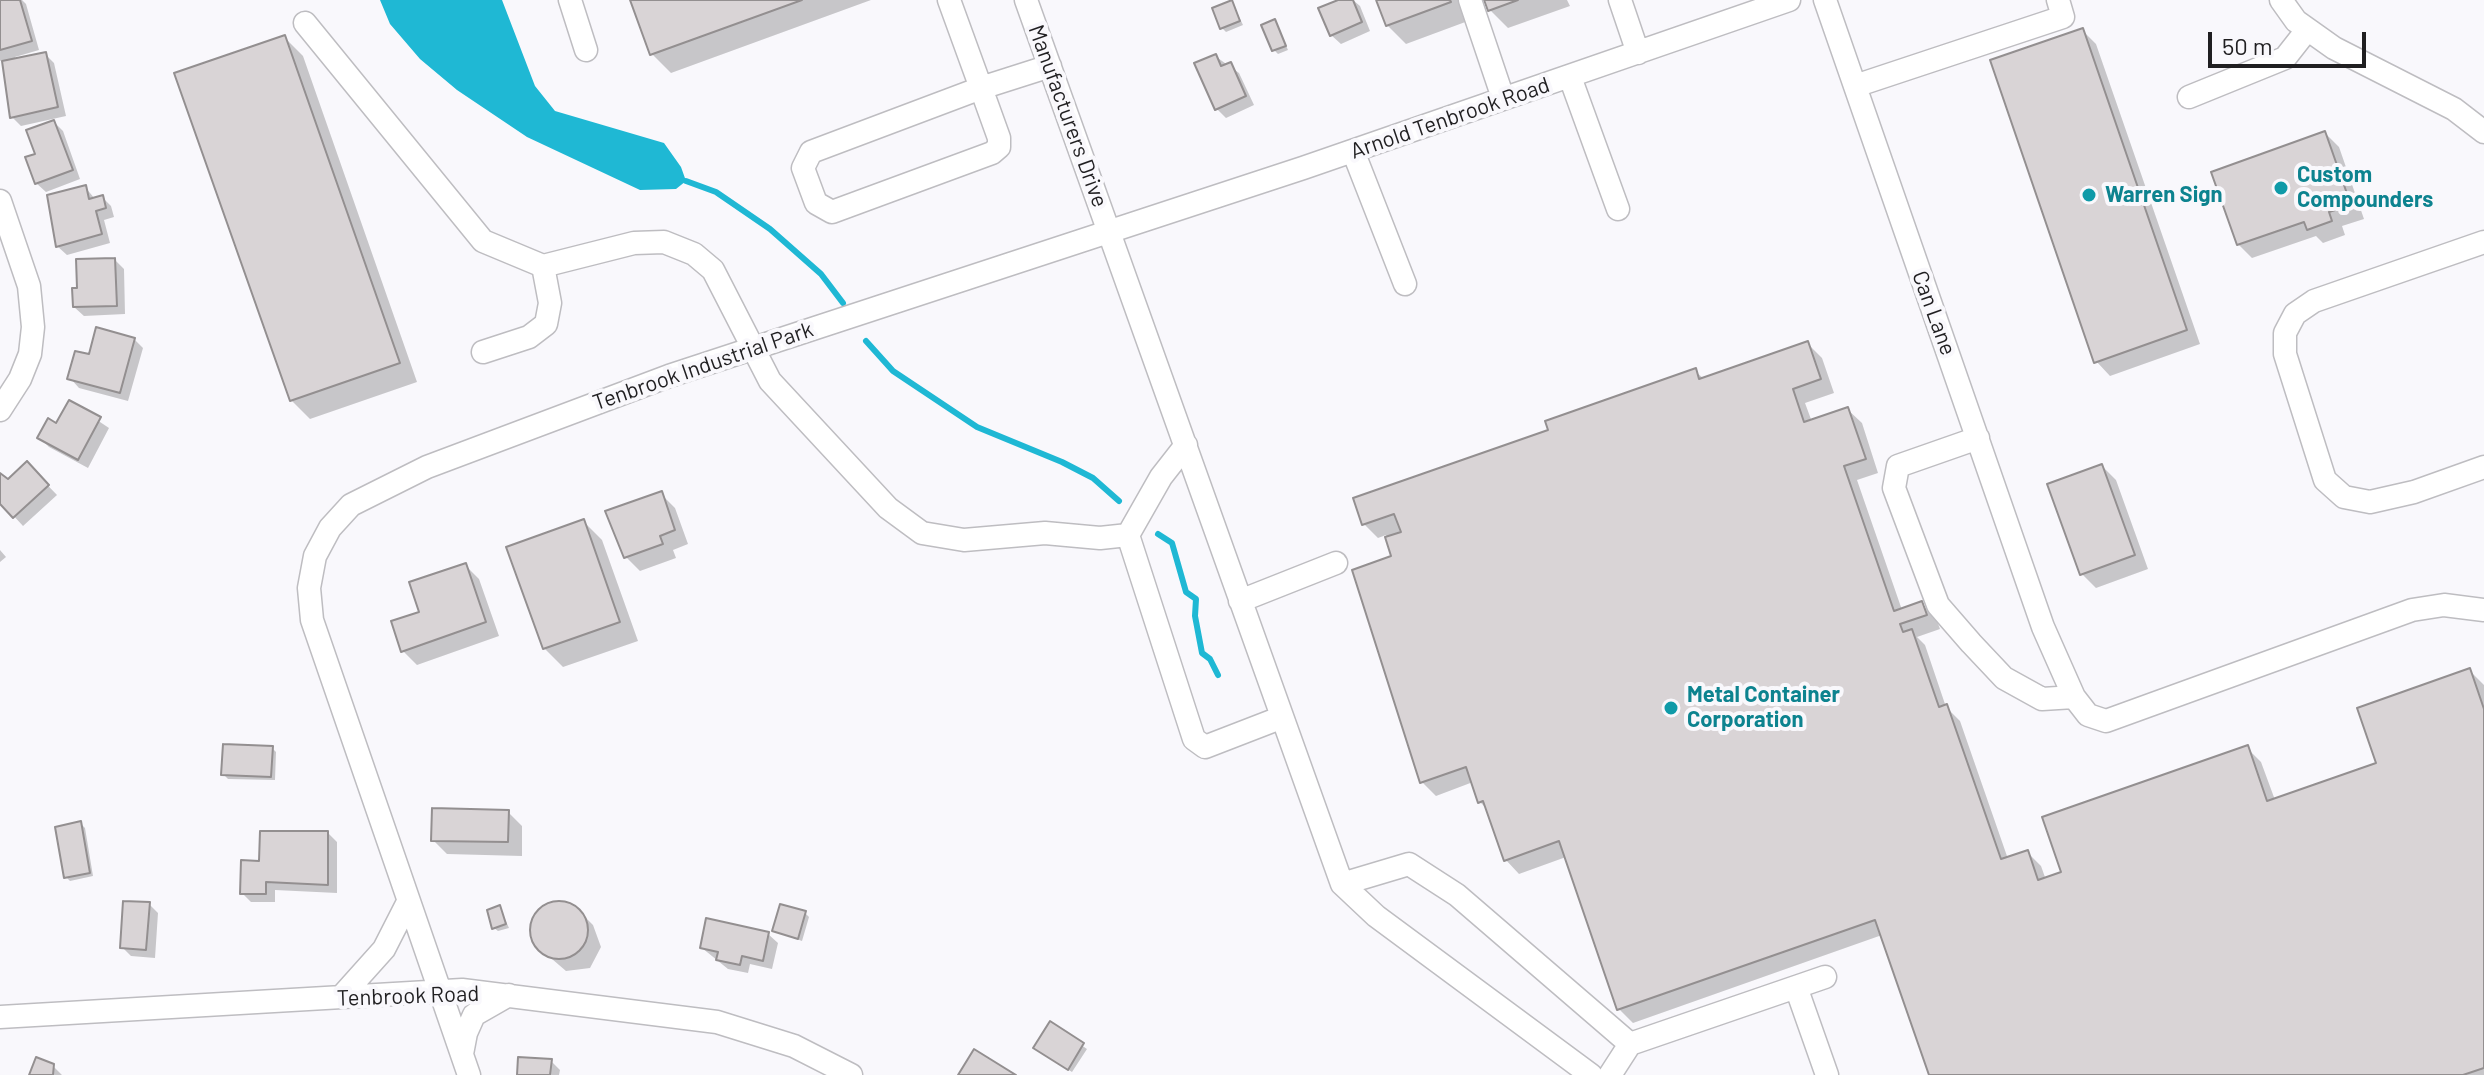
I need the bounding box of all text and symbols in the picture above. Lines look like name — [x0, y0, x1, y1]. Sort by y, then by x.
scale bar — [2212, 16, 2370, 66]
street label: Manufacturers Drive — [1023, 21, 1113, 211]
text: 50 m — [2222, 31, 2273, 60]
street label: Arnold Tenbrook Road — [1347, 71, 1553, 165]
place label: Custom Compounders — [2297, 162, 2433, 214]
marker: Custom Compounders — [2272, 179, 2290, 197]
place label: Warren Sign — [2105, 182, 2223, 208]
marker: Warren Sign — [2080, 186, 2098, 204]
street label: Can Lane — [1907, 267, 1961, 359]
street label: Tenbrook Industrial Park — [589, 316, 817, 416]
place label: Metal Container Corporation — [1687, 682, 1840, 734]
marker: Metal Container Corporation — [1662, 699, 1680, 717]
street label: Tenbrook Road — [336, 980, 480, 1012]

